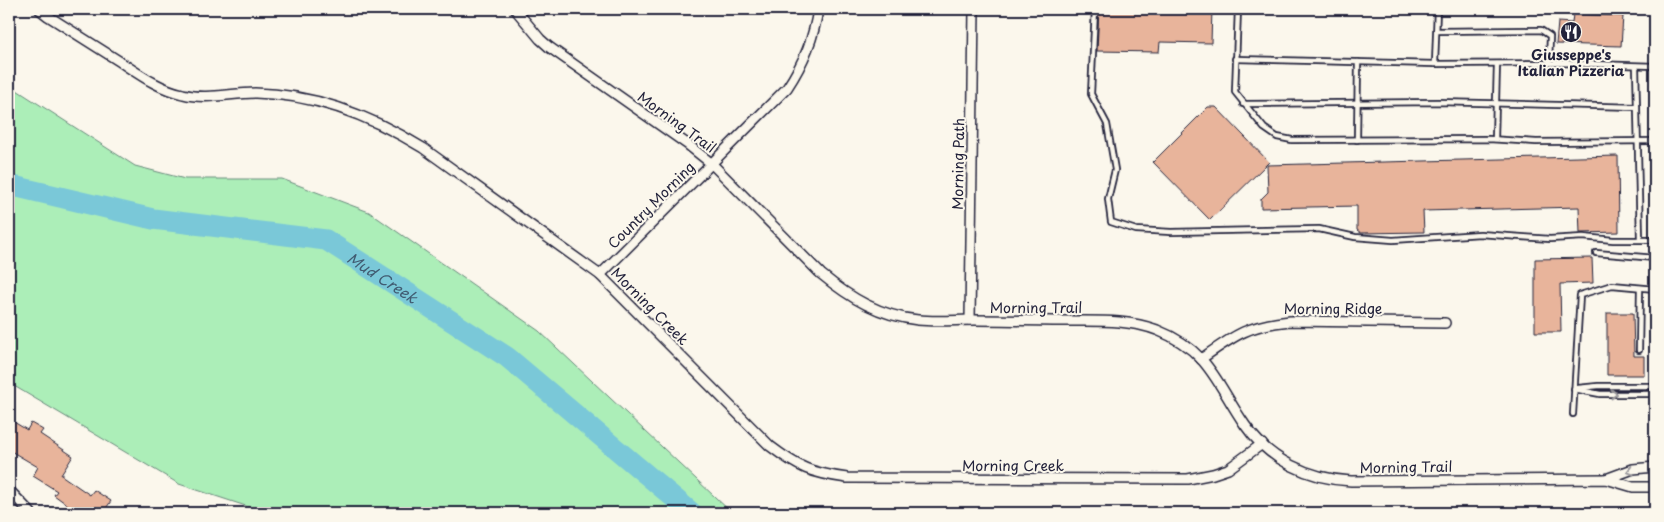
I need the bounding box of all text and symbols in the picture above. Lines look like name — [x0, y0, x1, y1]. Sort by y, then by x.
restaurant icon: Giusseppe's Italian Pizzeria — [1559, 20, 1583, 44]
place label: Giusseppe's Italian Pizzeria — [1517, 44, 1625, 81]
street label: Morning Trail — [633, 86, 721, 158]
street label: Morning Path — [947, 118, 969, 210]
street label: Country Morning — [603, 157, 699, 253]
water label: Mud Creek — [343, 246, 423, 309]
street label: Morning Creek — [606, 262, 694, 350]
street label: Morning Trail — [990, 297, 1082, 318]
street label: Morning Ridge — [1284, 298, 1382, 319]
one-way arrow — [1611, 389, 1619, 399]
street label: Morning Creek — [962, 455, 1065, 476]
street label: Morning Trail — [1359, 456, 1453, 478]
one-way arrow — [1626, 465, 1634, 476]

